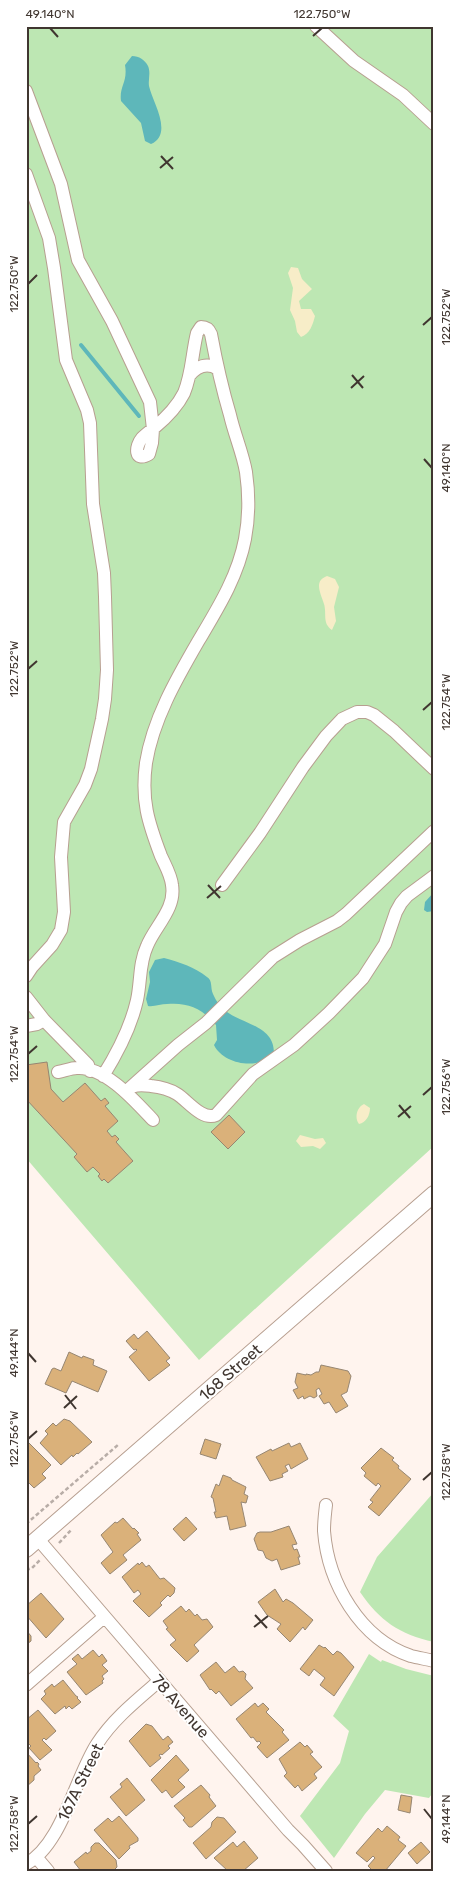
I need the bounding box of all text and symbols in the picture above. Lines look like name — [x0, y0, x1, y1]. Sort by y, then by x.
text: 49.140°N — [25, 7, 75, 21]
text: 122.750°W — [293, 7, 351, 21]
text: 122.750°W — [7, 255, 21, 313]
text: 122.752°W — [439, 288, 453, 345]
text: 49.140°N — [439, 443, 453, 493]
text: 122.752°W — [7, 640, 21, 697]
text: 122.754°W — [439, 673, 453, 730]
text: 122.754°W — [7, 1025, 21, 1082]
text: 122.756°W — [439, 1058, 453, 1115]
text: 49.144°N — [7, 1329, 21, 1377]
street label: 168 Street — [195, 1340, 266, 1405]
text: 122.756°W — [7, 1410, 21, 1467]
text: 122.758°W — [439, 1443, 453, 1501]
street label: 78 Avenue — [148, 1671, 213, 1742]
street label: 167A Street — [54, 1740, 107, 1824]
text: 122.758°W — [7, 1795, 21, 1853]
text: 49.144°N — [439, 1795, 453, 1843]

